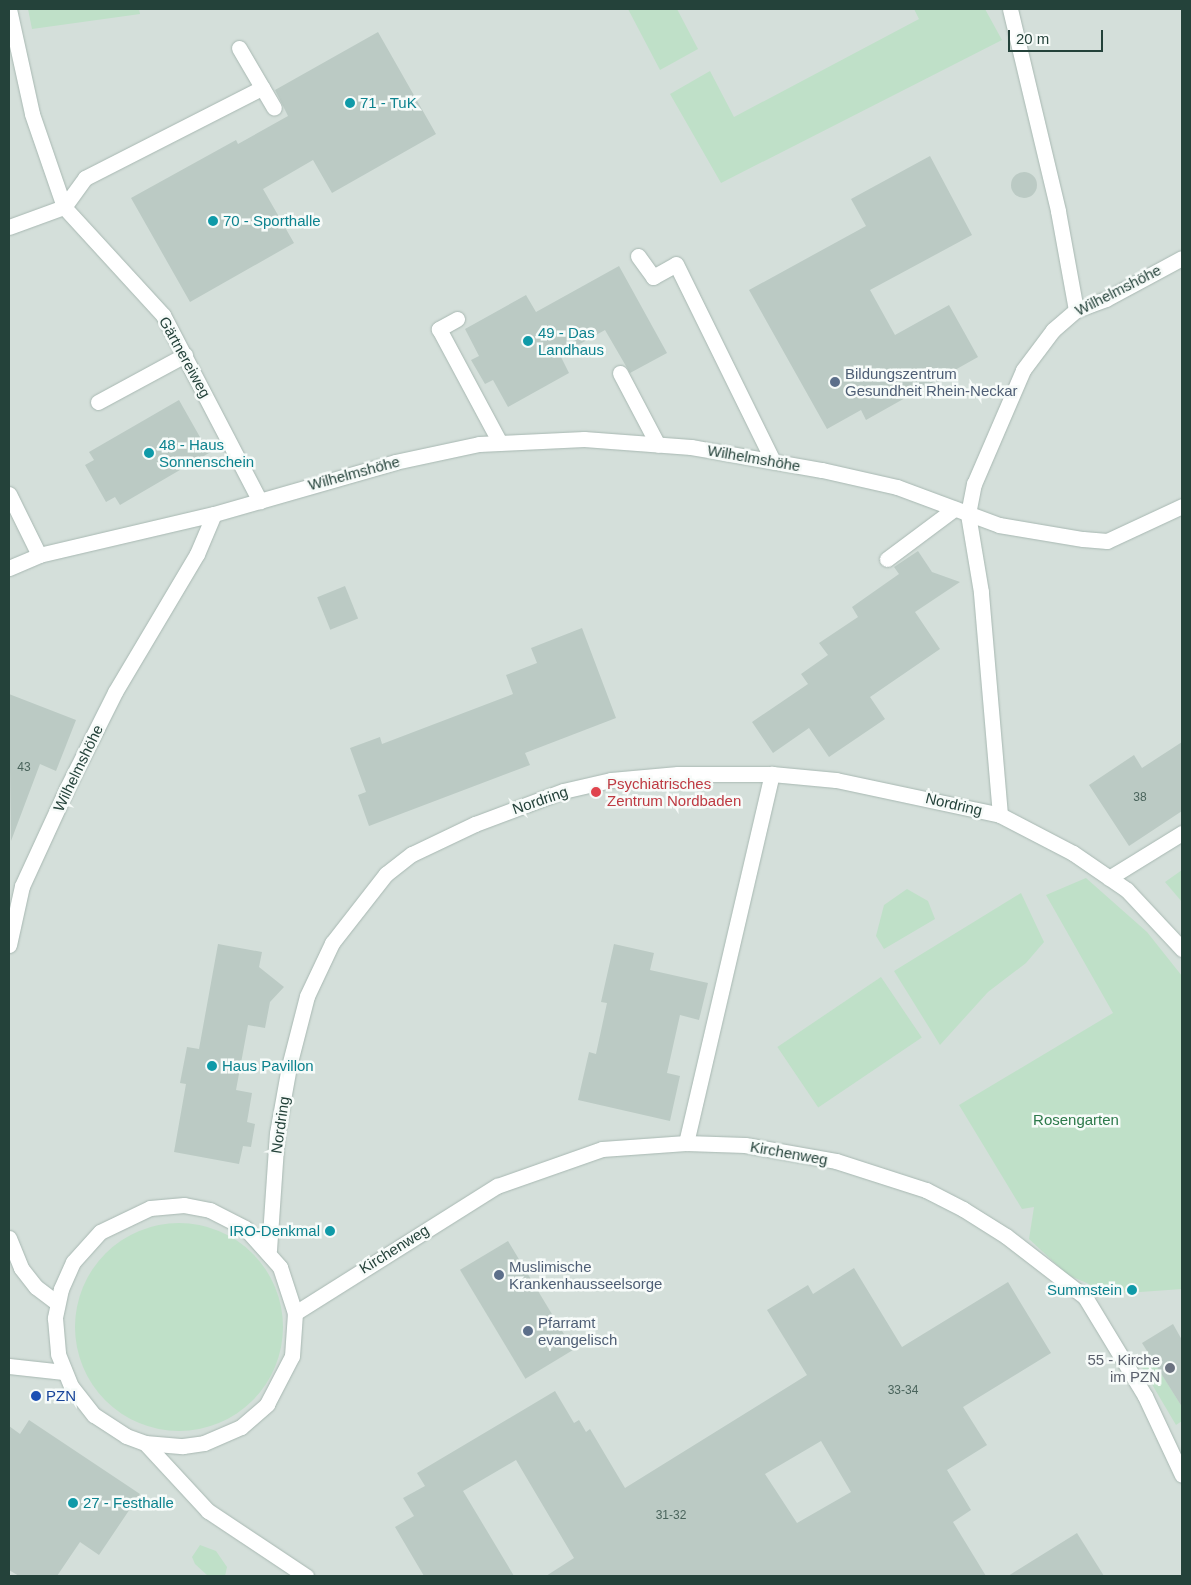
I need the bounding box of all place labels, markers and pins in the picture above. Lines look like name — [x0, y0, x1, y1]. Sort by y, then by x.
place label: 71 - TuK — [360, 94, 417, 112]
marker: 71 - TuK — [344, 97, 356, 109]
place label: 70 - Sporthalle — [223, 212, 321, 230]
marker: 70 - Sporthalle — [207, 215, 219, 227]
place label: 49 - Das Landhaus — [538, 323, 604, 358]
marker: 49 - Das Landhaus — [522, 335, 534, 347]
place label: Bildungszentrum Gesundheit Rhein-Neckar — [845, 364, 1018, 399]
marker: Bildungszentrum Gesundheit Rhein-Neckar — [829, 376, 841, 388]
place label: 48 - Haus Sonnenschein — [159, 435, 254, 470]
marker: 48 - Haus Sonnenschein — [143, 447, 155, 459]
place label: Psychiatrisches Zentrum Nordbaden — [607, 774, 741, 809]
marker: Psychiatrisches Zentrum Nordbaden — [589, 785, 603, 799]
place label: Haus Pavillon — [222, 1057, 314, 1075]
marker: Haus Pavillon — [206, 1060, 218, 1072]
place label: IRO-Denkmal — [229, 1222, 320, 1240]
marker: IRO-Denkmal — [324, 1225, 336, 1237]
place label: Muslimische Krankenhausseelsorge — [509, 1257, 662, 1292]
marker: Muslimische Krankenhausseelsorge — [493, 1269, 505, 1281]
place label: Summstein — [1047, 1281, 1122, 1299]
marker: Summstein — [1126, 1284, 1138, 1296]
place label: Pfarramt evangelisch — [538, 1313, 617, 1348]
marker: Pfarramt evangelisch — [522, 1325, 534, 1337]
place label: 55 - Kirche im PZN — [1087, 1350, 1160, 1385]
marker: 55 - Kirche im PZN — [1164, 1362, 1176, 1374]
place label: PZN — [46, 1387, 76, 1405]
marker: PZN — [30, 1390, 42, 1402]
place label: 27 - Festhalle — [83, 1494, 174, 1512]
marker: 27 - Festhalle — [67, 1497, 79, 1509]

